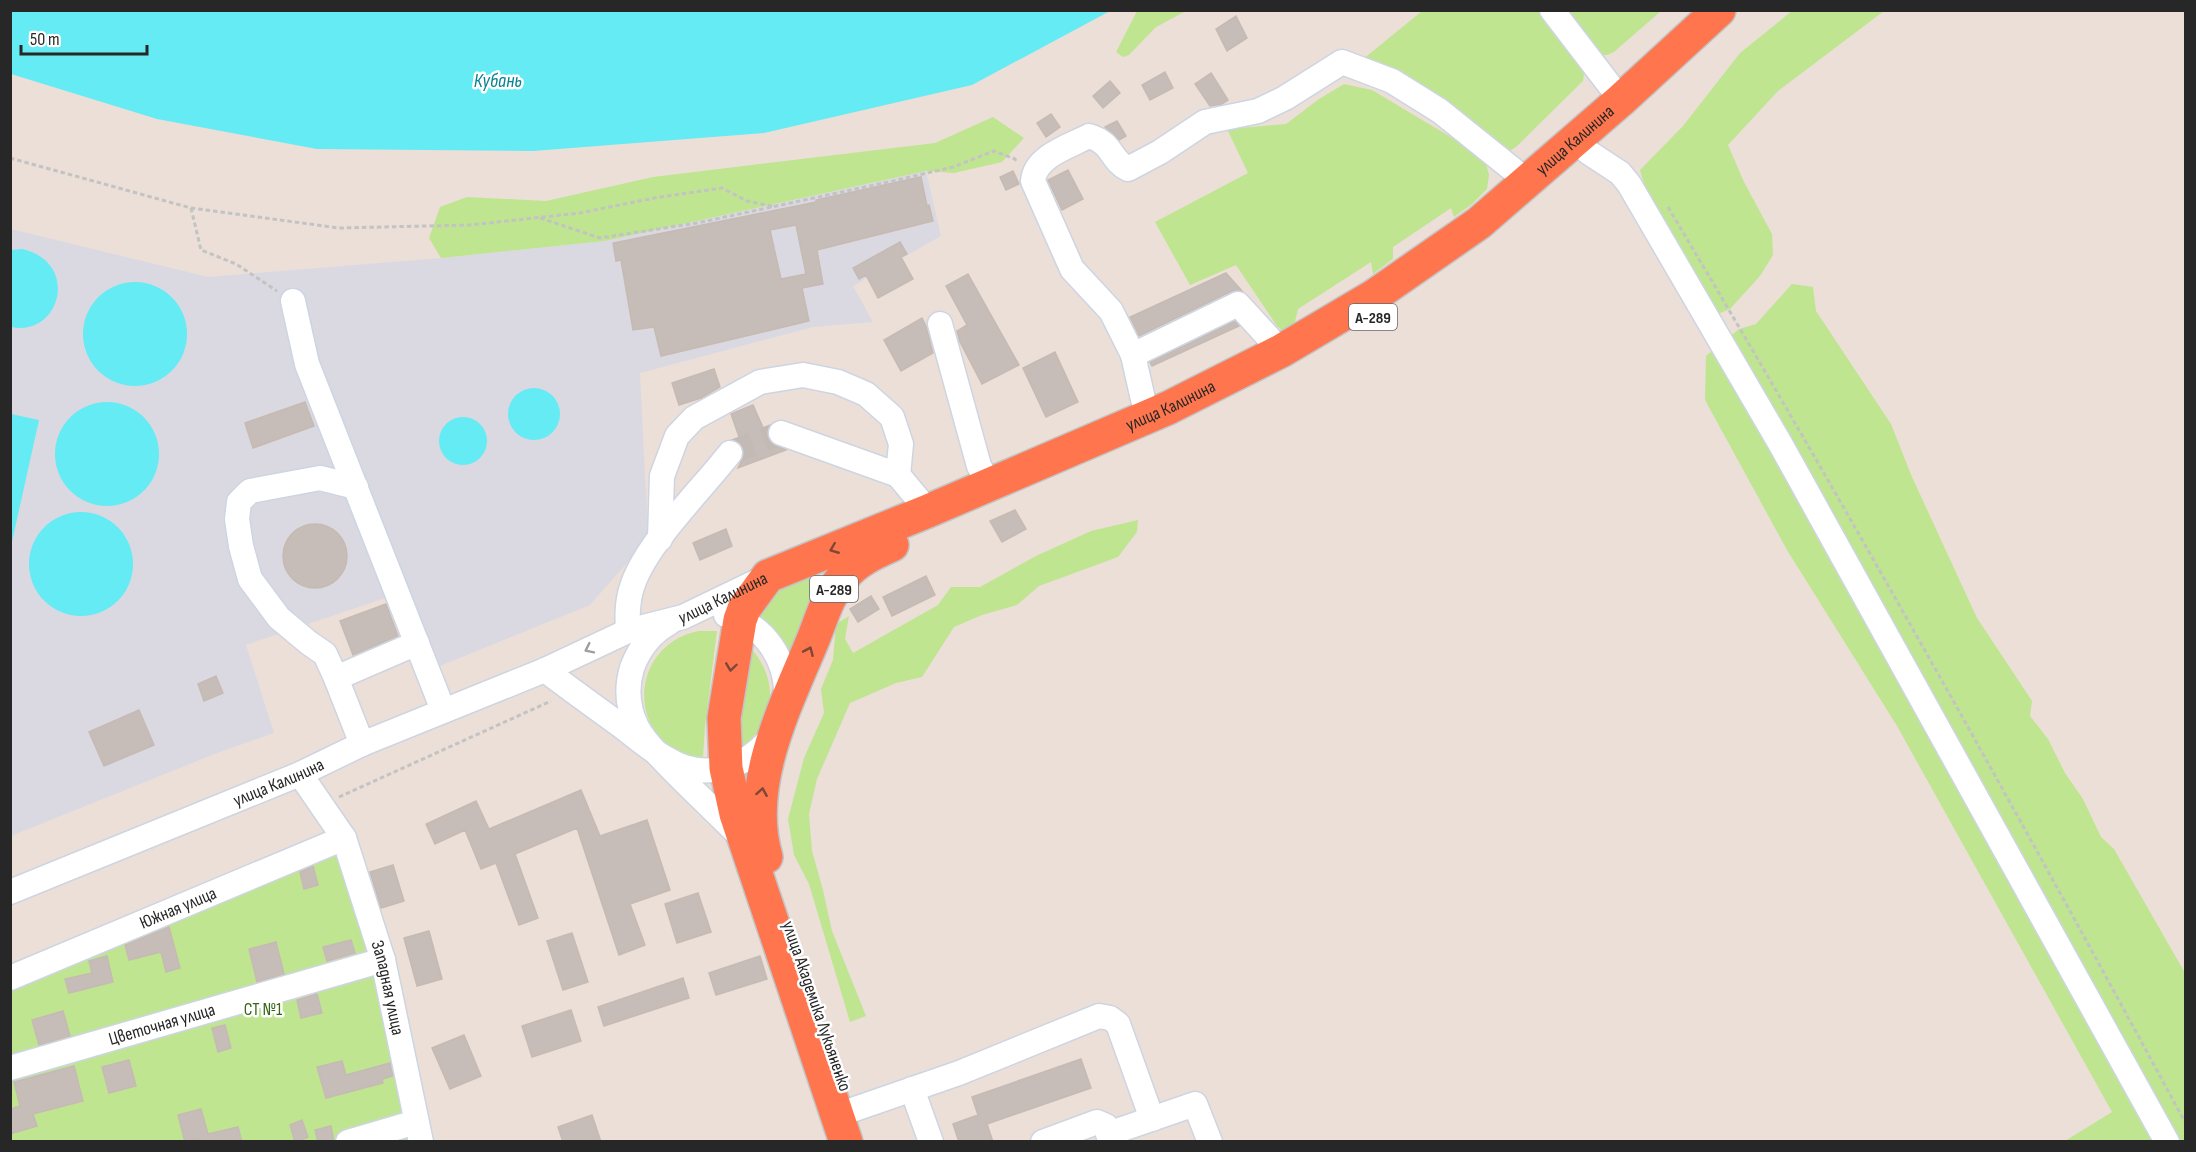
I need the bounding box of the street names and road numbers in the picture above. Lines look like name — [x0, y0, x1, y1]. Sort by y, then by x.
street label: улица Калинина — [1532, 101, 1618, 180]
road number: А-289 — [1349, 304, 1397, 330]
street label: улица Калинина — [1123, 376, 1219, 436]
street label: улица Калинина — [677, 568, 771, 629]
road number: А-289 — [810, 576, 858, 602]
street label: улица Калинина — [230, 754, 327, 811]
street label: Южная улица — [137, 883, 220, 933]
street label: улица Академика Лукьяненко — [778, 918, 856, 1094]
street label: Западная улица — [366, 938, 408, 1037]
street label: Цветочная улица — [106, 999, 218, 1050]

